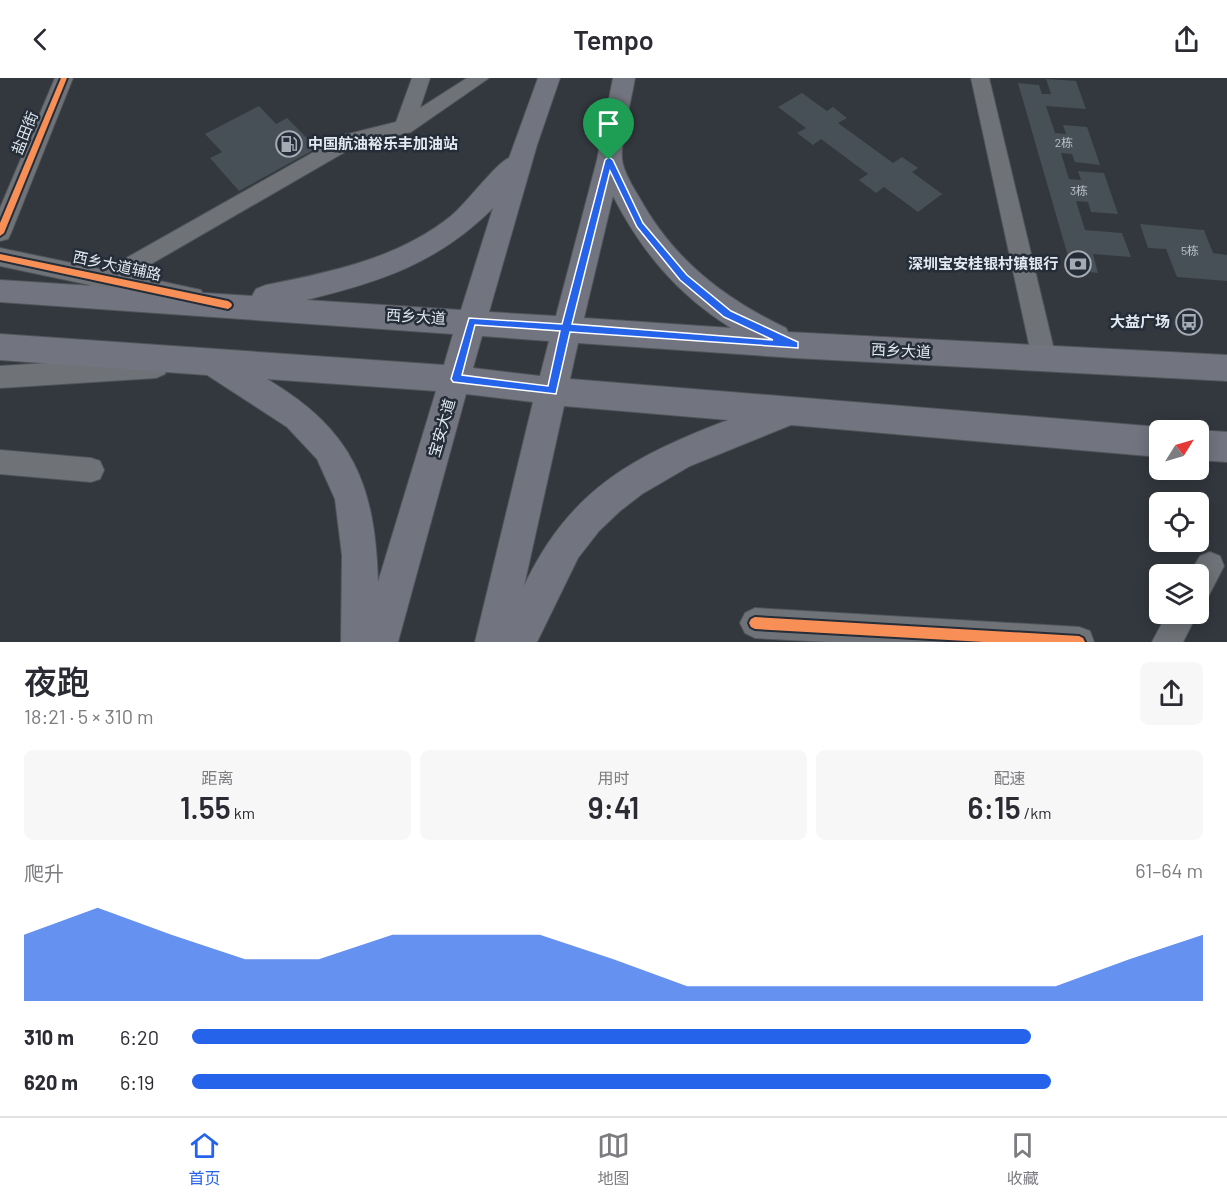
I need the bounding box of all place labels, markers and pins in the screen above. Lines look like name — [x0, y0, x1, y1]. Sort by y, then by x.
pin — [583, 98, 634, 160]
fuel station icon: 中国航油裕乐丰加油站 — [274, 129, 304, 159]
place label: 中国航油裕乐丰加油站 — [308, 134, 458, 152]
bank icon: 深圳宝安桂银村镇银行 — [1063, 249, 1093, 279]
place label: 深圳宝安桂银村镇银行 — [908, 254, 1058, 272]
bus stop icon: 大益广场 — [1174, 307, 1204, 337]
place label: 大益广场 — [1110, 312, 1170, 330]

